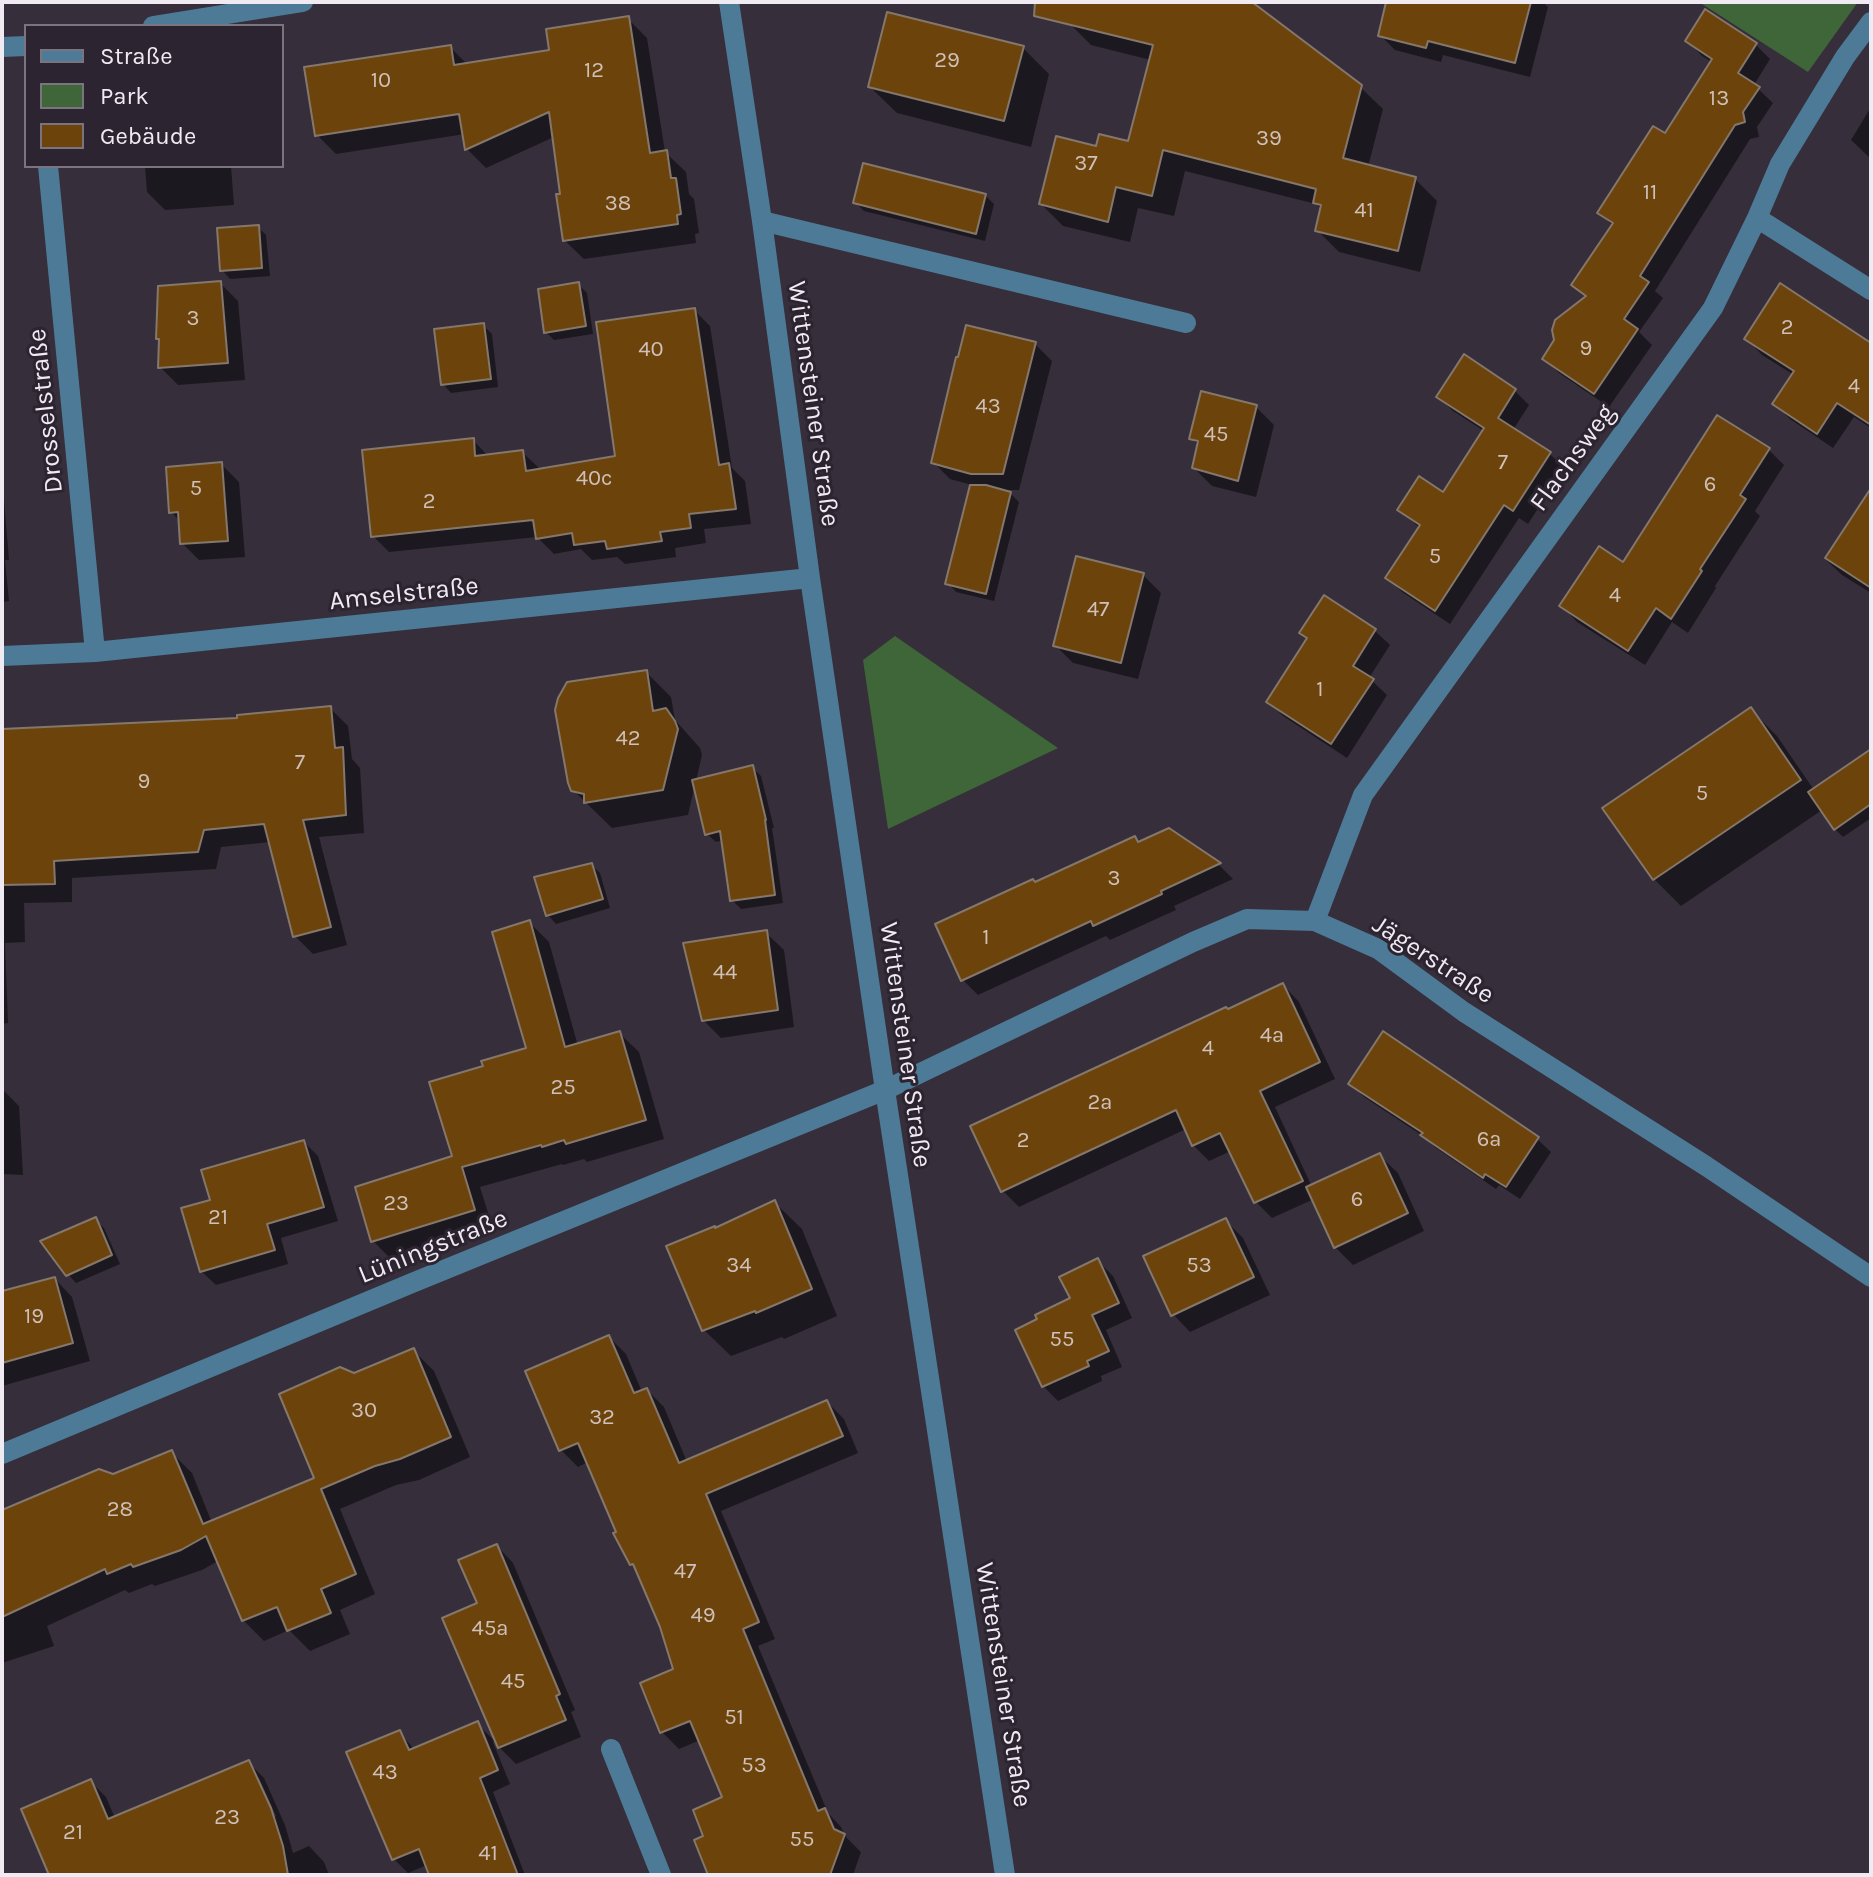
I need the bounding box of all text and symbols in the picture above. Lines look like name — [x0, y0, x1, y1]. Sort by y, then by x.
legend — [24, 24, 284, 168]
text: Straße — [100, 42, 172, 70]
house number: 29 — [934, 48, 960, 74]
house number: 12 — [584, 58, 604, 84]
house number: 10 — [371, 68, 391, 94]
text: Park — [100, 82, 149, 110]
house number: 13 — [1709, 86, 1729, 112]
text: Gebäude — [100, 122, 196, 150]
house number: 39 — [1256, 126, 1282, 152]
house number: 37 — [1074, 151, 1098, 177]
house number: 11 — [1643, 180, 1657, 206]
house number: 38 — [605, 191, 631, 217]
house number: 41 — [1354, 198, 1374, 224]
street label: Wittensteiner Straße — [780, 279, 846, 529]
house number: 3 — [187, 306, 199, 332]
house number: 2 — [1781, 315, 1793, 341]
street label: Drosselstraße — [22, 327, 70, 495]
house number: 9 — [1580, 336, 1592, 362]
house number: 40 — [638, 337, 664, 363]
house number: 4 — [1848, 374, 1860, 400]
house number: 43 — [975, 394, 1001, 420]
street label: Flachsweg — [1524, 398, 1622, 518]
house number: 45 — [1204, 422, 1228, 448]
house number: 7 — [1498, 450, 1508, 476]
house number: 40c — [576, 466, 612, 492]
house number: 6 — [1704, 472, 1716, 498]
house number: 5 — [190, 476, 202, 502]
house number: 2 — [423, 489, 435, 515]
house number: 5 — [1429, 544, 1441, 570]
street label: Amselstraße — [328, 571, 480, 617]
house number: 4 — [1609, 583, 1621, 609]
house number: 47 — [1087, 597, 1109, 623]
house number: 1 — [1316, 677, 1324, 703]
house number: 42 — [615, 726, 641, 752]
house number: 7 — [295, 750, 305, 776]
house number: 9 — [138, 769, 150, 795]
house number: 5 — [1696, 781, 1708, 807]
house number: 3 — [1108, 866, 1120, 892]
street label: Jägerstraße — [1366, 909, 1500, 1011]
street label: Wittensteiner Straße — [872, 920, 938, 1170]
house number: 1 — [982, 925, 990, 951]
house number: 44 — [713, 960, 737, 986]
house number: 4a — [1260, 1023, 1284, 1049]
house number: 4 — [1202, 1036, 1214, 1062]
house number: 25 — [550, 1075, 576, 1101]
house number: 2a — [1088, 1090, 1112, 1116]
house number: 6a — [1477, 1127, 1501, 1153]
house number: 2 — [1017, 1128, 1029, 1154]
house number: 6 — [1351, 1187, 1363, 1213]
house number: 23 — [383, 1191, 409, 1217]
street label: Lüningstraße — [354, 1203, 512, 1291]
house number: 21 — [208, 1205, 228, 1231]
house number: 34 — [726, 1253, 752, 1279]
house number: 53 — [1186, 1253, 1212, 1279]
house number: 19 — [24, 1304, 44, 1330]
house number: 55 — [1050, 1327, 1074, 1353]
house number: 30 — [351, 1398, 377, 1424]
house number: 32 — [589, 1405, 615, 1431]
house number: 28 — [107, 1497, 133, 1523]
house number: 47 — [674, 1559, 696, 1585]
street label: Wittensteiner Straße — [968, 1560, 1038, 1810]
house number: 49 — [690, 1603, 716, 1629]
house number: 45a — [472, 1616, 508, 1642]
house number: 45 — [501, 1669, 525, 1695]
house number: 51 — [724, 1705, 744, 1731]
house number: 53 — [741, 1753, 767, 1779]
house number: 43 — [372, 1760, 398, 1786]
house number: 23 — [214, 1805, 240, 1831]
house number: 21 — [63, 1820, 83, 1846]
house number: 55 — [790, 1827, 814, 1853]
house number: 41 — [478, 1841, 498, 1867]

